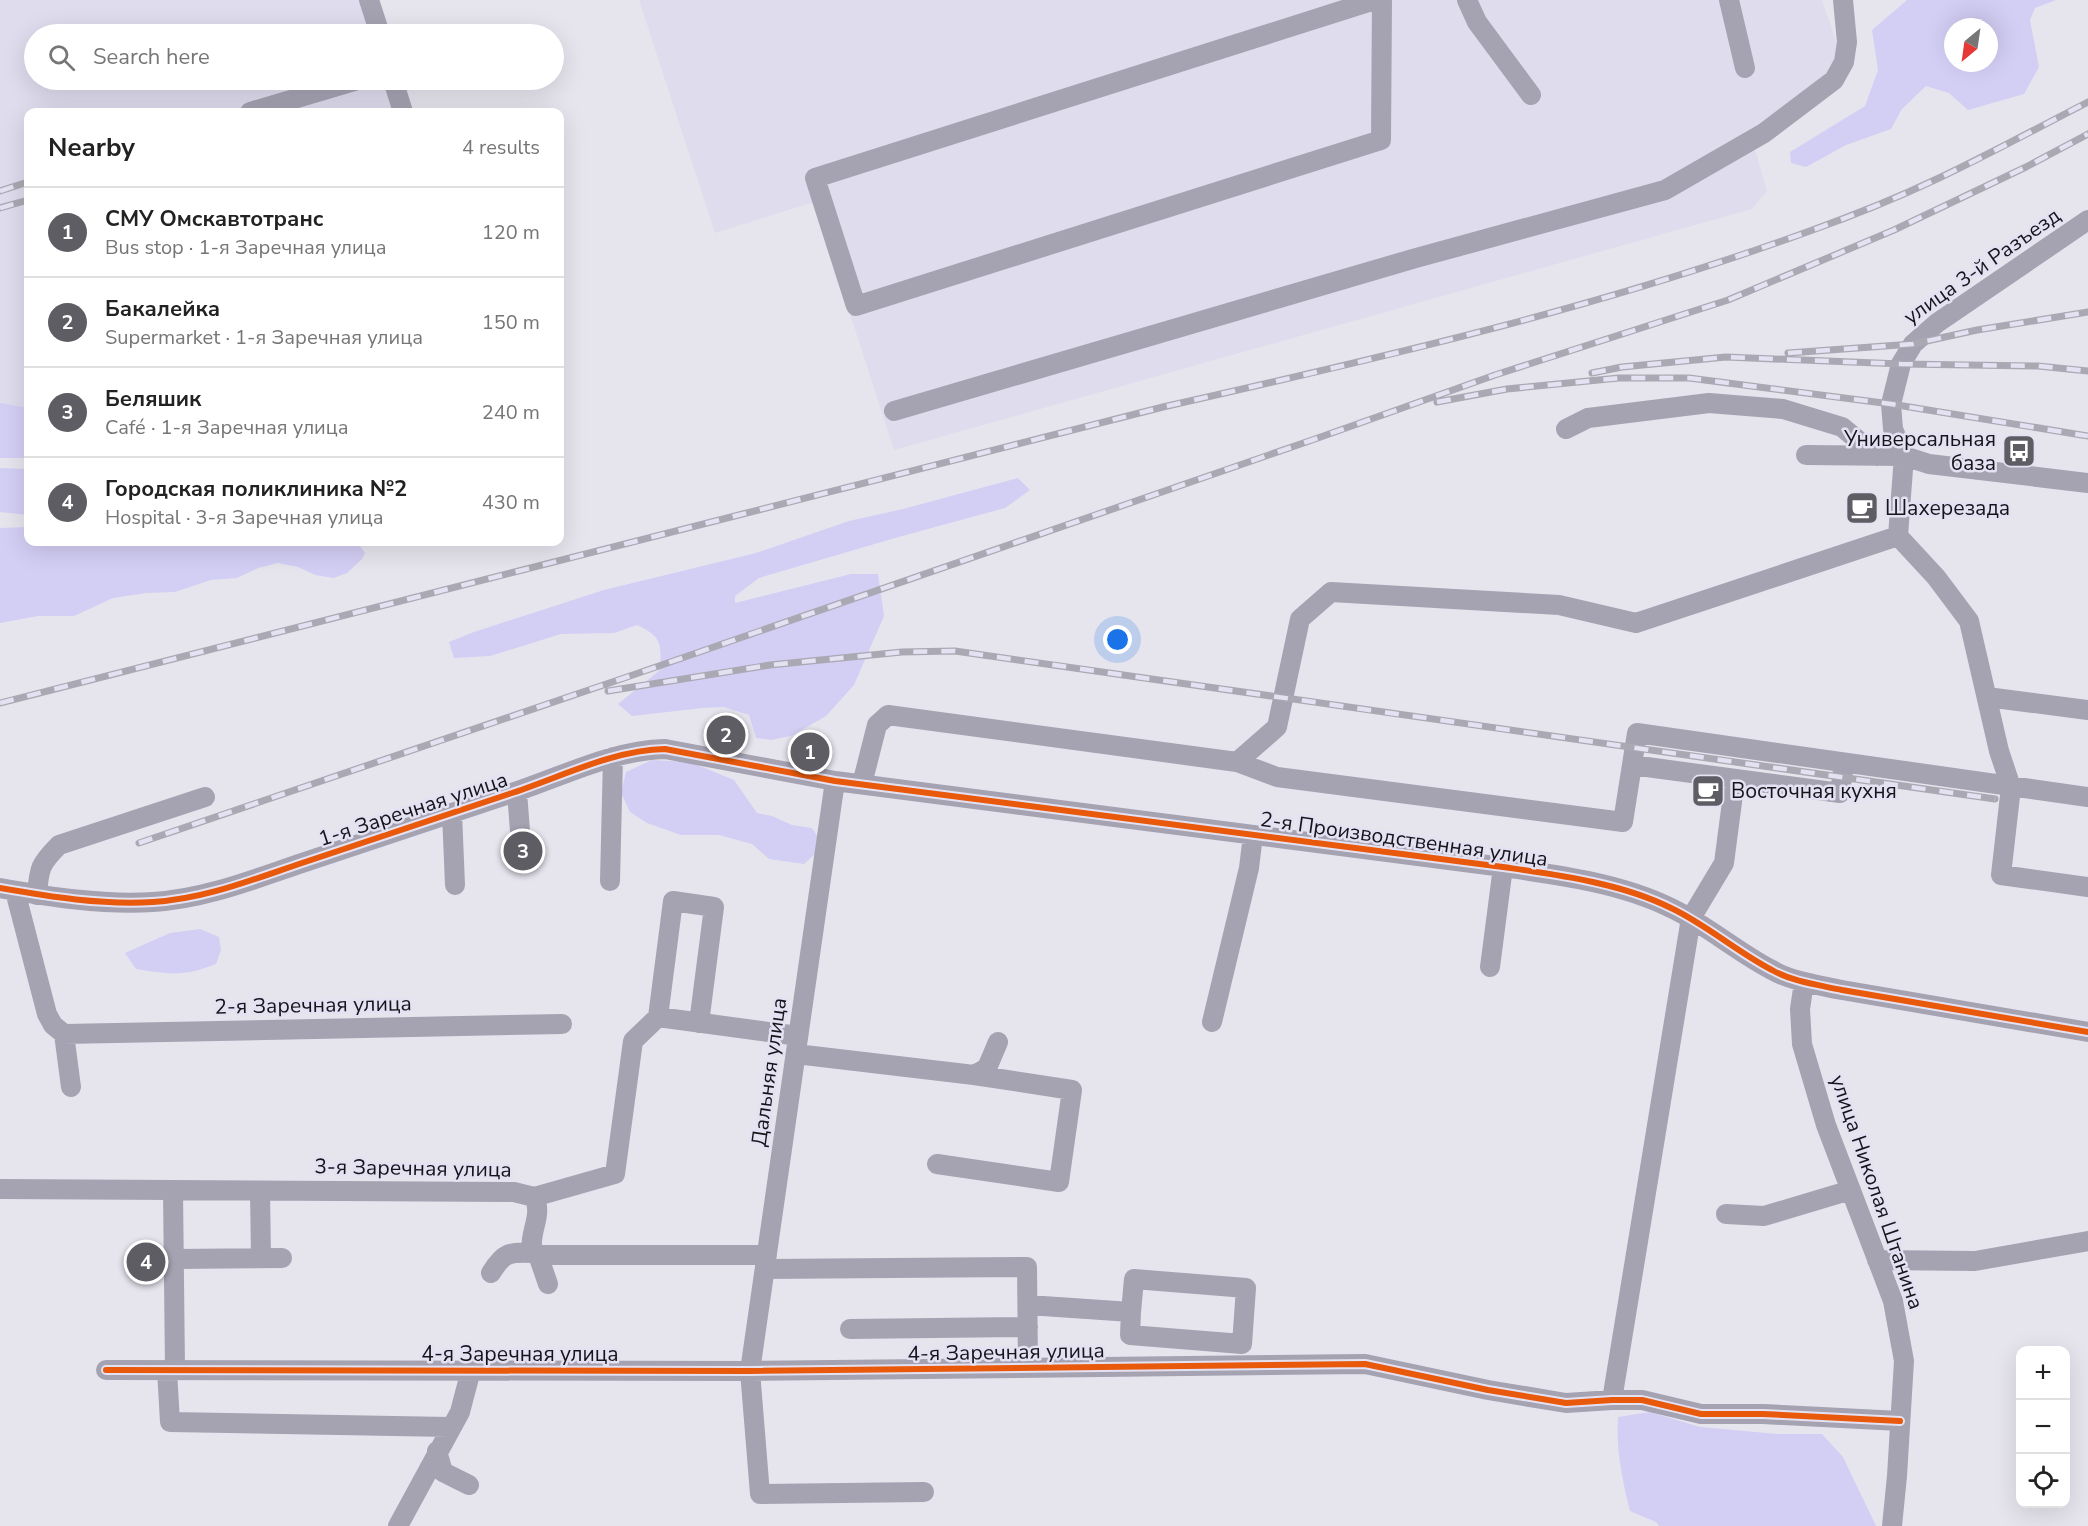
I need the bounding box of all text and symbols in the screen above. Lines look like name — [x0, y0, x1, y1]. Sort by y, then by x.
north arrow — [1944, 18, 1998, 72]
search box — [24, 24, 564, 90]
icon: search — [45, 41, 78, 74]
text: Search here — [93, 42, 210, 72]
text: Nearby — [48, 130, 135, 165]
text: 4 results — [462, 134, 540, 161]
street label: улица 3-й Разъезд — [1898, 201, 2066, 331]
text: СМУ Омскавтотранс — [105, 204, 323, 234]
text: 1 — [62, 219, 74, 246]
text: 120 m — [482, 219, 540, 246]
text: Bus stop · 1-я Заречная улица — [105, 234, 386, 261]
text: Бакалейка — [105, 294, 220, 324]
text: 2 — [62, 309, 74, 336]
text: 150 m — [482, 309, 540, 336]
text: Supermarket · 1-я Заречная улица — [105, 324, 423, 351]
text: Беляшик — [105, 384, 201, 414]
text: 3 — [62, 399, 74, 426]
text: 240 m — [482, 399, 540, 426]
text: Café · 1-я Заречная улица — [105, 414, 349, 441]
place label: Универсальная база — [1843, 425, 1996, 477]
bus stop icon: Универсальная база — [2001, 433, 2037, 469]
text: Городская поликлиника №2 — [105, 474, 407, 504]
text: 4 — [62, 489, 74, 516]
text: 430 m — [482, 489, 540, 516]
cafe icon: Шахерезада — [1844, 490, 1880, 526]
place label: Шахерезада — [1885, 494, 2010, 522]
text: Hospital · 3-я Заречная улица — [105, 504, 384, 531]
your location — [1103, 625, 1132, 654]
pin: 2 — [706, 712, 746, 758]
pin: 1 — [790, 730, 830, 774]
street label: 1-я Заречная улица — [315, 765, 511, 853]
cafe icon: Восточная кухня — [1690, 773, 1726, 809]
place label: Восточная кухня — [1731, 777, 1897, 805]
street label: 2-я Производственная улица — [1258, 805, 1550, 873]
pin: 3 — [504, 828, 542, 874]
street label: 2-я Заречная улица — [214, 989, 412, 1021]
street label: Дальняя улица — [745, 996, 793, 1148]
street label: улица Николая Штанина — [1824, 1071, 1930, 1313]
street label: 3-я Заречная улица — [314, 1152, 512, 1184]
pin: 4 — [126, 1240, 166, 1284]
street label: 4-я Заречная улица — [907, 1336, 1105, 1368]
street label: 4-я Заречная улица — [421, 1340, 619, 1368]
map controls — [2016, 1346, 2070, 1508]
button: + — [2016, 1346, 2070, 1400]
button: − — [2016, 1400, 2070, 1454]
button: locate — [2016, 1454, 2070, 1508]

